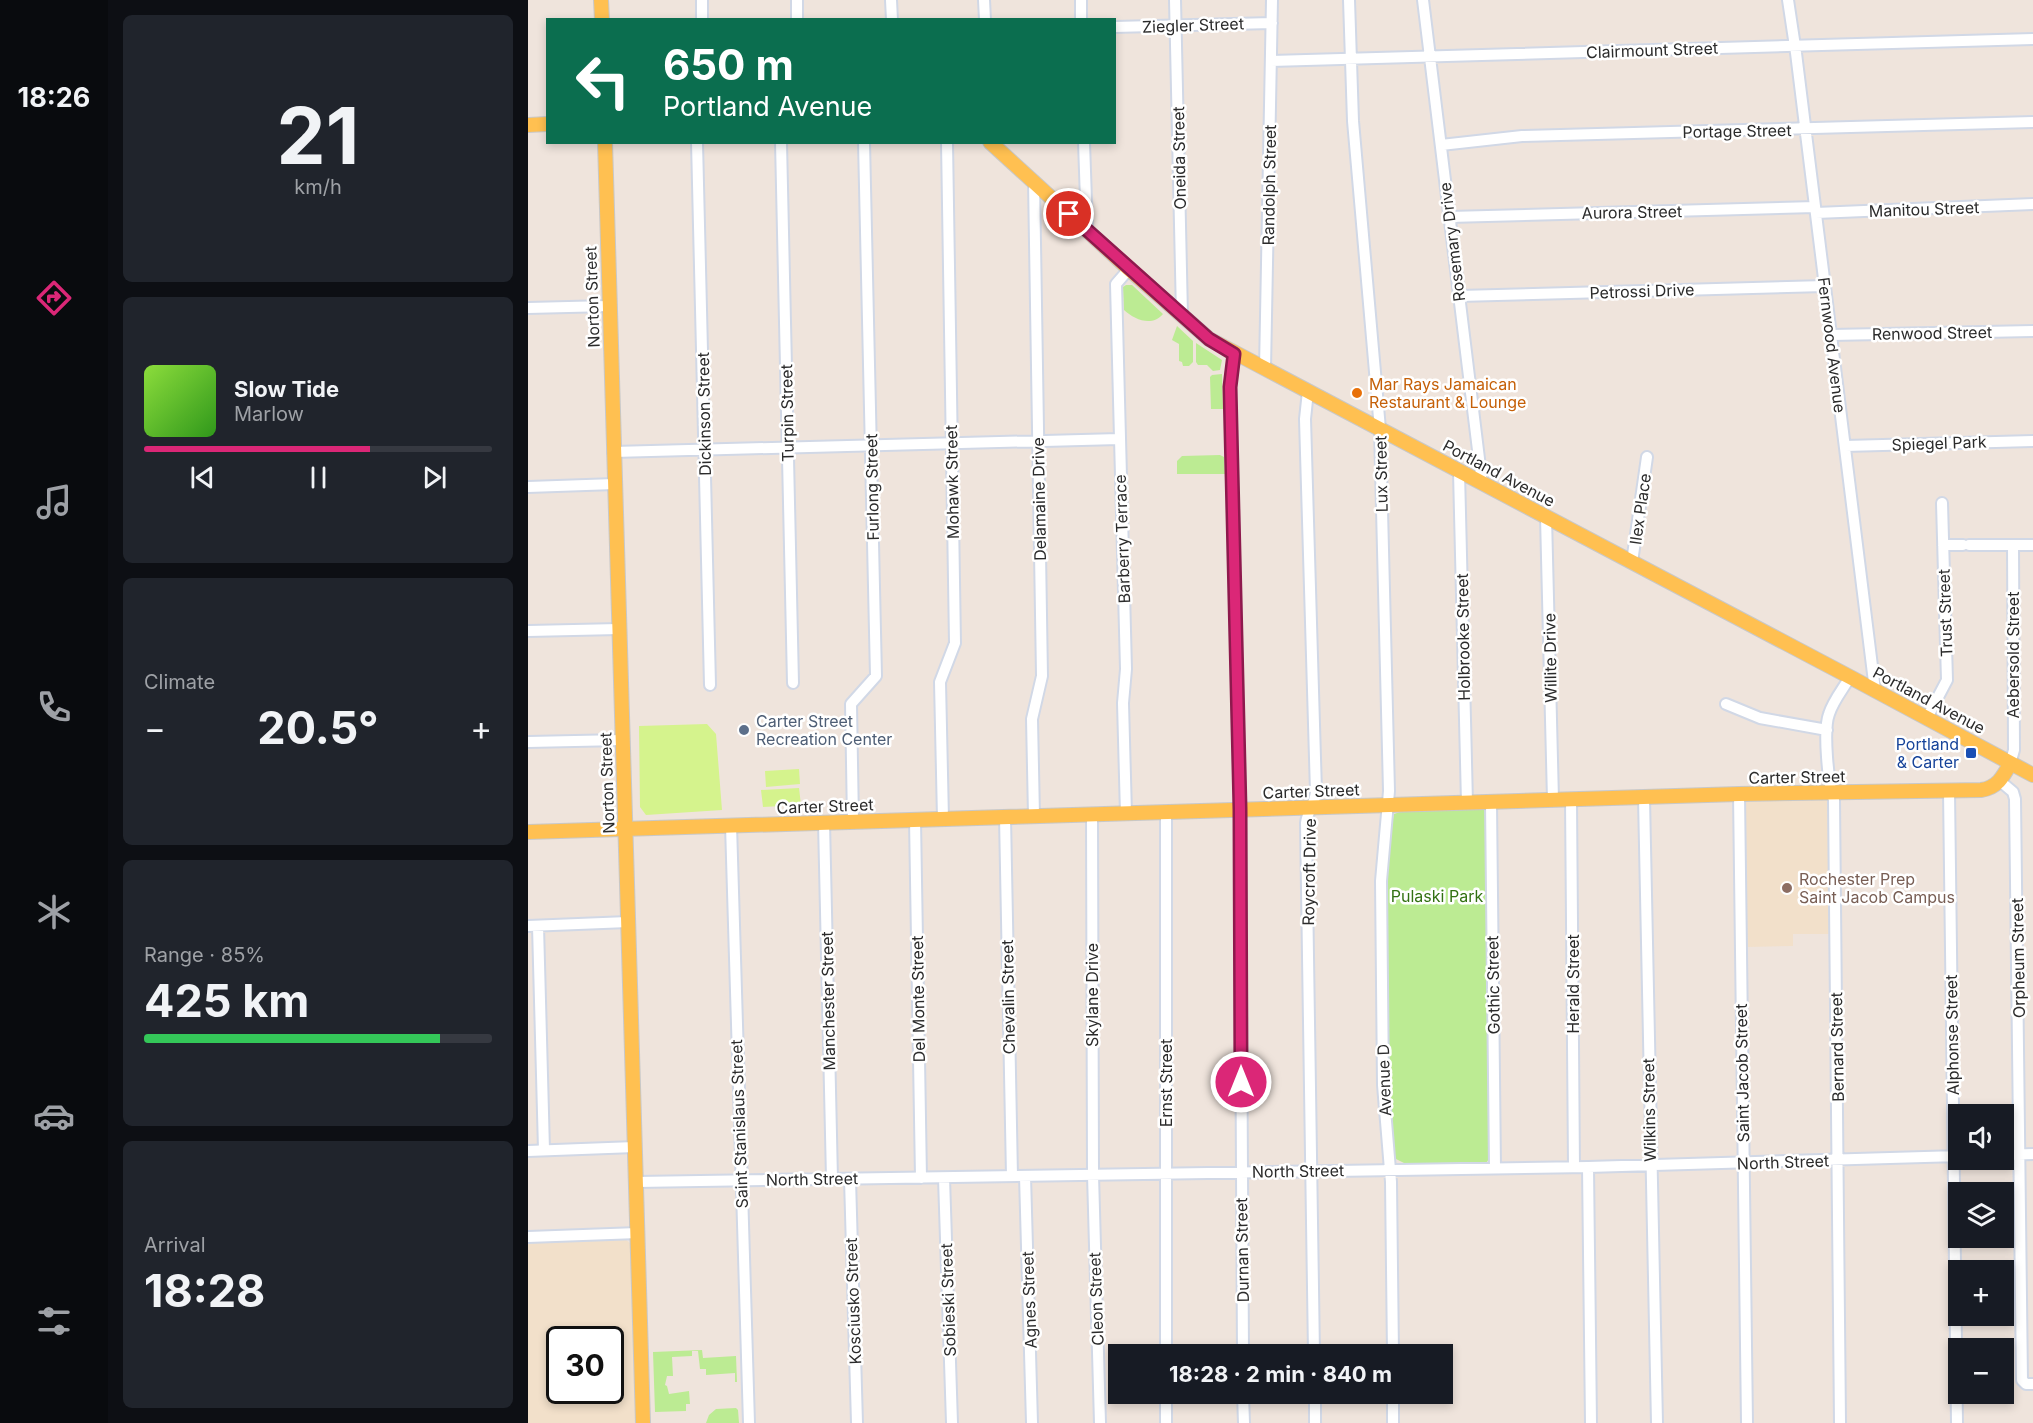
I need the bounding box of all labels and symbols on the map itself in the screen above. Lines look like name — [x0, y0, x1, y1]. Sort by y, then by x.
street label: Ziegler Street — [1142, 13, 1244, 37]
street label: Clairmount Street — [1586, 38, 1718, 62]
street label: Oneida Street — [1168, 106, 1190, 210]
street label: Portage Street — [1682, 120, 1792, 142]
street label: Randolph Street — [1258, 124, 1280, 246]
street label: Rosemary Drive — [1435, 181, 1469, 303]
pin — [1043, 188, 1094, 239]
street label: Manitou Street — [1868, 197, 1980, 221]
street label: Aurora Street — [1582, 201, 1682, 223]
street label: Norton Street — [580, 246, 604, 348]
street label: Fernwood Avenue — [1814, 276, 1850, 414]
street label: Petrossi Drive — [1589, 279, 1695, 303]
street label: Renwood Street — [1872, 322, 1992, 344]
street label: Dickinson Street — [693, 352, 715, 476]
street label: Turpin Street — [776, 364, 798, 462]
place label: Mar Rays Jamaican Restaurant & Lounge — [1369, 374, 1526, 412]
marker: Mar Rays Jamaican Restaurant & Lounge — [1350, 386, 1364, 400]
street label: Mohawk Street — [941, 425, 963, 539]
street label: Spiegel Park — [1891, 431, 1987, 455]
street label: Furlong Street — [861, 433, 883, 541]
street label: Lux Street — [1370, 435, 1392, 513]
street label: Portland Avenue — [1440, 435, 1558, 511]
street label: Delamaine Drive — [1028, 437, 1050, 561]
street label: Ilex Place — [1625, 472, 1655, 546]
street label: Barberry Terrace — [1110, 474, 1134, 604]
street label: Trust Street — [1933, 569, 1957, 657]
street label: Holbrooke Street — [1452, 573, 1474, 701]
street label: Aebersold Street — [2003, 592, 2023, 718]
street label: Willite Drive — [1539, 613, 1561, 703]
street label: Portland Avenue — [1870, 662, 1988, 738]
place label: Carter Street Recreation Center — [756, 711, 892, 749]
marker: Carter Street Recreation Center — [737, 723, 751, 737]
street label: Norton Street — [595, 732, 619, 834]
place label: Portland & Carter — [1896, 734, 1959, 772]
marker: Portland & Carter — [1964, 746, 1978, 760]
street label: Carter Street — [1748, 766, 1846, 788]
street label: Carter Street — [1262, 779, 1360, 803]
street label: Carter Street — [776, 794, 874, 818]
street label: Roycroft Drive — [1298, 818, 1320, 926]
place label: Rochester Prep Saint Jacob Campus — [1799, 869, 1955, 907]
marker: Rochester Prep Saint Jacob Campus — [1780, 881, 1794, 895]
park label: Pulaski Park — [1391, 886, 1483, 906]
street label: Orpheum Street — [2007, 898, 2029, 1018]
street label: Manchester Street — [817, 931, 839, 1071]
street label: Herald Street — [1563, 934, 1583, 1034]
street label: Del Monte Street — [907, 935, 929, 1063]
street label: Gothic Street — [1482, 935, 1504, 1035]
street label: Chevalin Street — [997, 939, 1019, 1055]
street label: Skylane Drive — [1082, 943, 1102, 1047]
street label: Alphonse Street — [1941, 975, 1963, 1095]
street label: Bernard Street — [1826, 992, 1848, 1102]
street label: Saint Jacob Street — [1731, 1004, 1753, 1142]
street label: Saint Stanislaus Street — [726, 1039, 752, 1209]
street label: Ernst Street — [1156, 1039, 1176, 1127]
street label: Avenue D — [1373, 1044, 1395, 1116]
position arrow — [1209, 1050, 1273, 1114]
street label: Wilkins Street — [1638, 1058, 1660, 1162]
street label: North Street — [1737, 1150, 1829, 1174]
street label: North Street — [1252, 1160, 1344, 1182]
street label: North Street — [766, 1168, 858, 1190]
street label: Durnan Street — [1231, 1197, 1253, 1303]
street label: Kosciusko Street — [841, 1237, 865, 1365]
street label: Sobieski Street — [936, 1243, 960, 1357]
street label: Agnes Street — [1017, 1251, 1041, 1349]
street label: Cleon Street — [1084, 1252, 1108, 1346]
speed limit sign: 30 — [546, 1326, 624, 1404]

